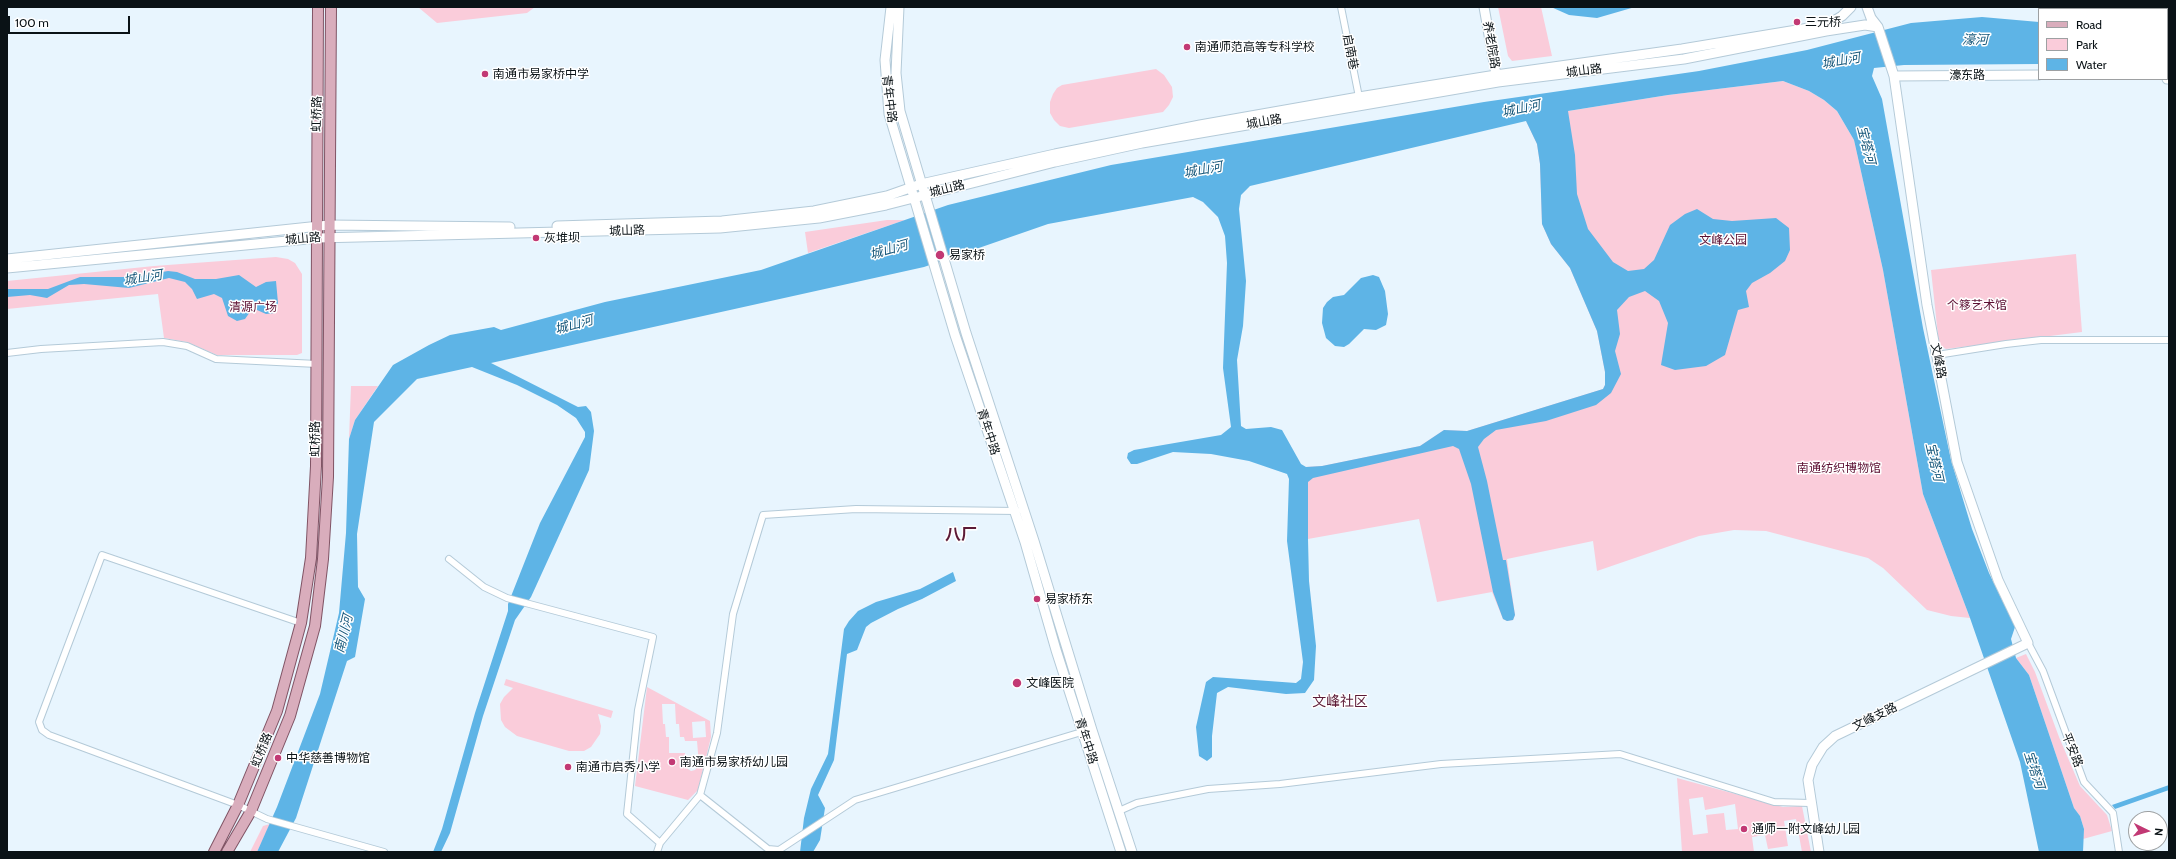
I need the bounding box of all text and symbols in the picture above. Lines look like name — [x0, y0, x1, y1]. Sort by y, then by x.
scale bar — [10, 8, 132, 34]
legend — [2038, 8, 2168, 80]
text: 100 m — [15, 15, 49, 30]
place label: 三元桥 — [1805, 15, 1841, 29]
marker: 三元桥 — [1792, 17, 1802, 27]
text: Road — [2076, 17, 2102, 32]
street label: 养老院路 — [1480, 20, 1502, 70]
water label: 濠河 — [1962, 32, 1988, 48]
street label: 启南巷 — [1339, 33, 1361, 71]
text: Park — [2076, 37, 2098, 52]
place label: 南通师范高等专科学校 — [1195, 40, 1315, 54]
marker: 南通师范高等专科学校 — [1182, 42, 1192, 52]
water label: 城山河 — [1820, 50, 1862, 72]
text: Water — [2076, 57, 2106, 72]
street label: 城山路 — [1565, 62, 1603, 80]
place label: 南通市易家桥中学 — [493, 67, 589, 81]
street label: 濠东路 — [1949, 68, 1985, 82]
marker: 南通市易家桥中学 — [480, 69, 490, 79]
street label: 青年中路 — [879, 74, 899, 124]
street label: 虹桥路 — [309, 96, 325, 132]
water label: 城山河 — [1500, 97, 1542, 121]
street label: 城山路 — [1245, 112, 1283, 132]
water label: 宝塔河 — [1854, 124, 1878, 166]
water label: 城山河 — [1182, 159, 1224, 181]
street label: 城山路 — [928, 178, 966, 200]
street label: 城山路 — [609, 223, 645, 239]
street label: 城山路 — [284, 230, 322, 248]
place label: 灰堆坝 — [544, 231, 580, 245]
marker: 灰堆坝 — [531, 233, 541, 243]
park label: 文峰公园 — [1699, 233, 1747, 247]
water label: 城山河 — [868, 237, 910, 263]
place label: 易家桥 — [949, 248, 985, 262]
marker: 易家桥 — [934, 249, 946, 261]
water label: 城山河 — [123, 267, 163, 289]
park label: 个簃艺术馆 — [1947, 298, 2007, 312]
park label: 清源广场 — [229, 300, 277, 314]
water label: 城山河 — [553, 312, 595, 338]
street label: 文峰路 — [1927, 342, 1949, 380]
street label: 青年中路 — [974, 407, 1002, 457]
street label: 虹桥路 — [308, 421, 322, 457]
water label: 宝塔河 — [1922, 441, 1946, 483]
park label: 南通纺织博物馆 — [1797, 461, 1881, 475]
district label: 八厂 — [945, 525, 977, 545]
place label: 易家桥东 — [1045, 592, 1093, 606]
marker: 易家桥东 — [1032, 594, 1042, 604]
water label: 南川河 — [332, 613, 356, 655]
place label: 文峰医院 — [1026, 676, 1074, 690]
marker: 文峰医院 — [1011, 677, 1023, 689]
district label: 文峰社区 — [1312, 694, 1368, 710]
street label: 文峰支路 — [1850, 700, 1900, 734]
street label: 青年中路 — [1072, 716, 1100, 766]
street label: 虹桥路 — [249, 731, 275, 769]
street label: 平安路 — [2059, 731, 2085, 769]
water label: 宝塔河 — [2021, 749, 2047, 791]
place label: 中华慈善博物馆 — [286, 751, 370, 765]
marker: 中华慈善博物馆 — [273, 753, 283, 763]
place label: 南通市易家桥幼儿园 — [680, 755, 788, 769]
marker: 南通市易家桥幼儿园 — [667, 757, 677, 767]
place label: 南通市启秀小学 — [576, 760, 660, 774]
marker: 南通市启秀小学 — [563, 762, 573, 772]
north arrow — [2128, 811, 2168, 851]
place label: 通师一附文峰幼儿园 — [1752, 822, 1860, 836]
marker: 通师一附文峰幼儿园 — [1739, 824, 1749, 834]
text: N — [2152, 827, 2166, 836]

